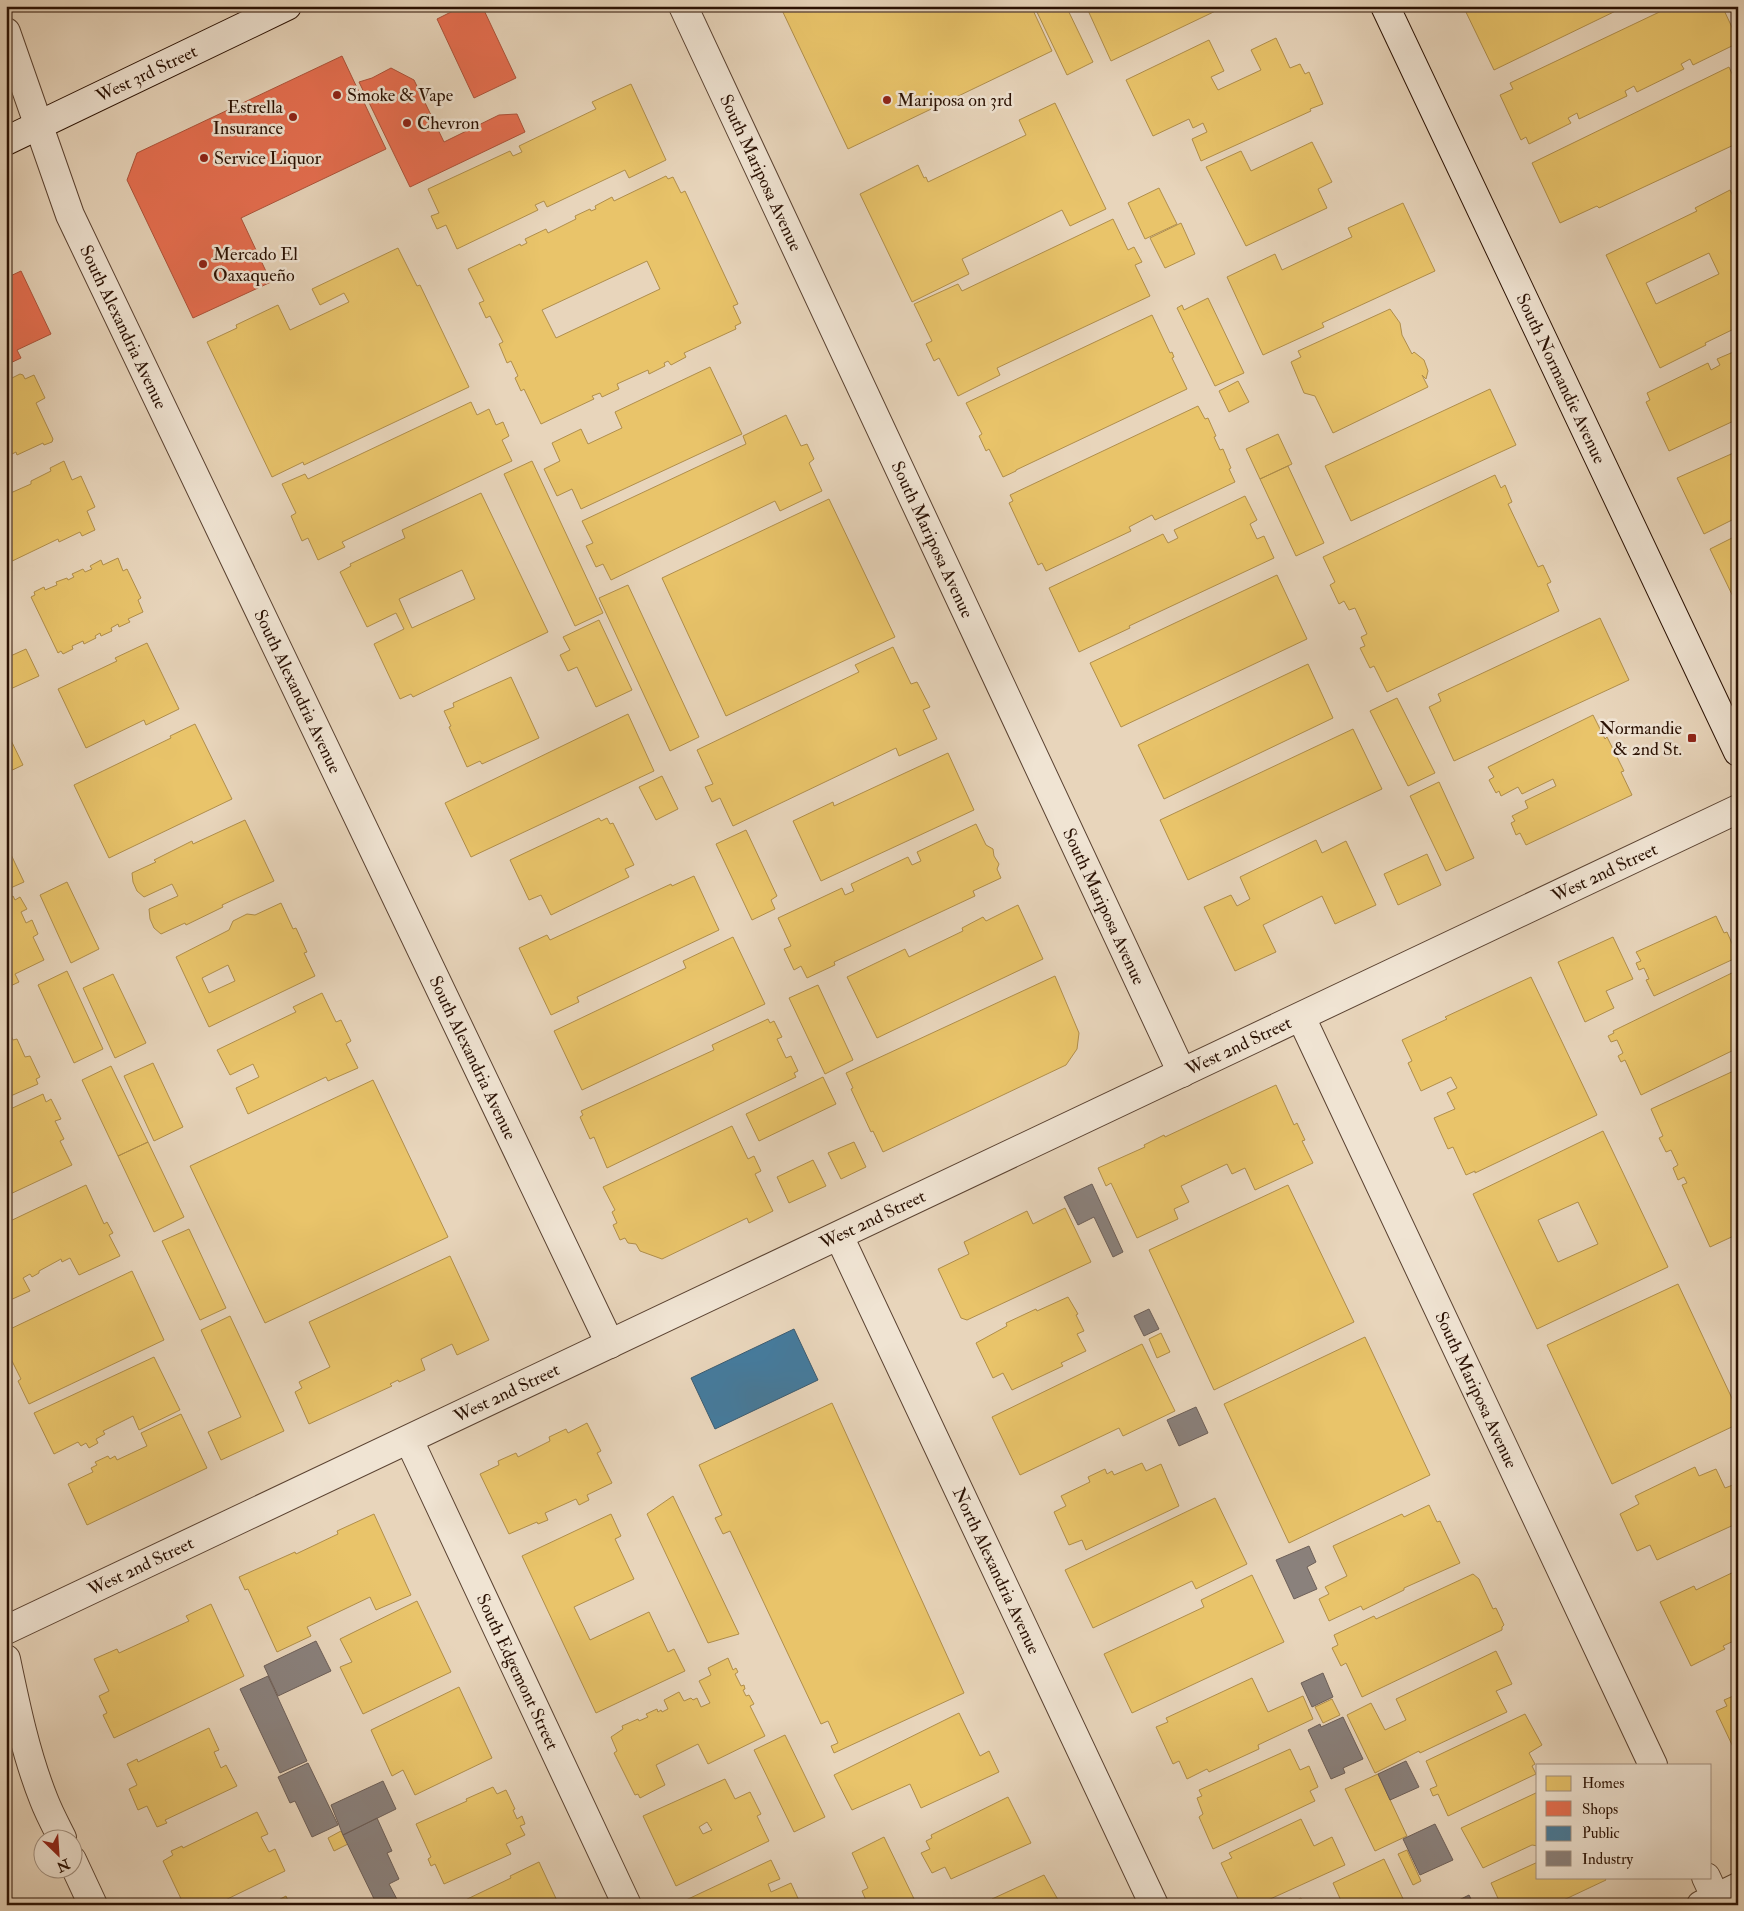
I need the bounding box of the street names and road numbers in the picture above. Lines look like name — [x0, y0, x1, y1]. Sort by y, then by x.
street label: West 3rd Street — [91, 39, 201, 108]
street label: South Mariposa Avenue — [714, 91, 808, 255]
street label: South Alexandria Avenue — [75, 241, 173, 413]
street label: South Normandie Avenue — [1511, 289, 1612, 468]
street label: South Mariposa Avenue — [886, 457, 979, 622]
street label: South Alexandria Avenue — [249, 606, 347, 778]
street label: South Mariposa Avenue — [1058, 824, 1151, 989]
street label: West 2nd Street — [1547, 837, 1661, 908]
street label: South Alexandria Avenue — [424, 972, 522, 1144]
street label: West 2nd Street — [1181, 1011, 1295, 1081]
street label: West 2nd Street — [815, 1184, 929, 1255]
street label: South Mariposa Avenue — [1430, 1308, 1523, 1472]
street label: West 2nd Street — [449, 1358, 563, 1428]
street label: North Alexandria Avenue — [947, 1483, 1046, 1658]
street label: West 2nd Street — [83, 1531, 197, 1602]
street label: South Edgemont Street — [471, 1590, 564, 1754]

